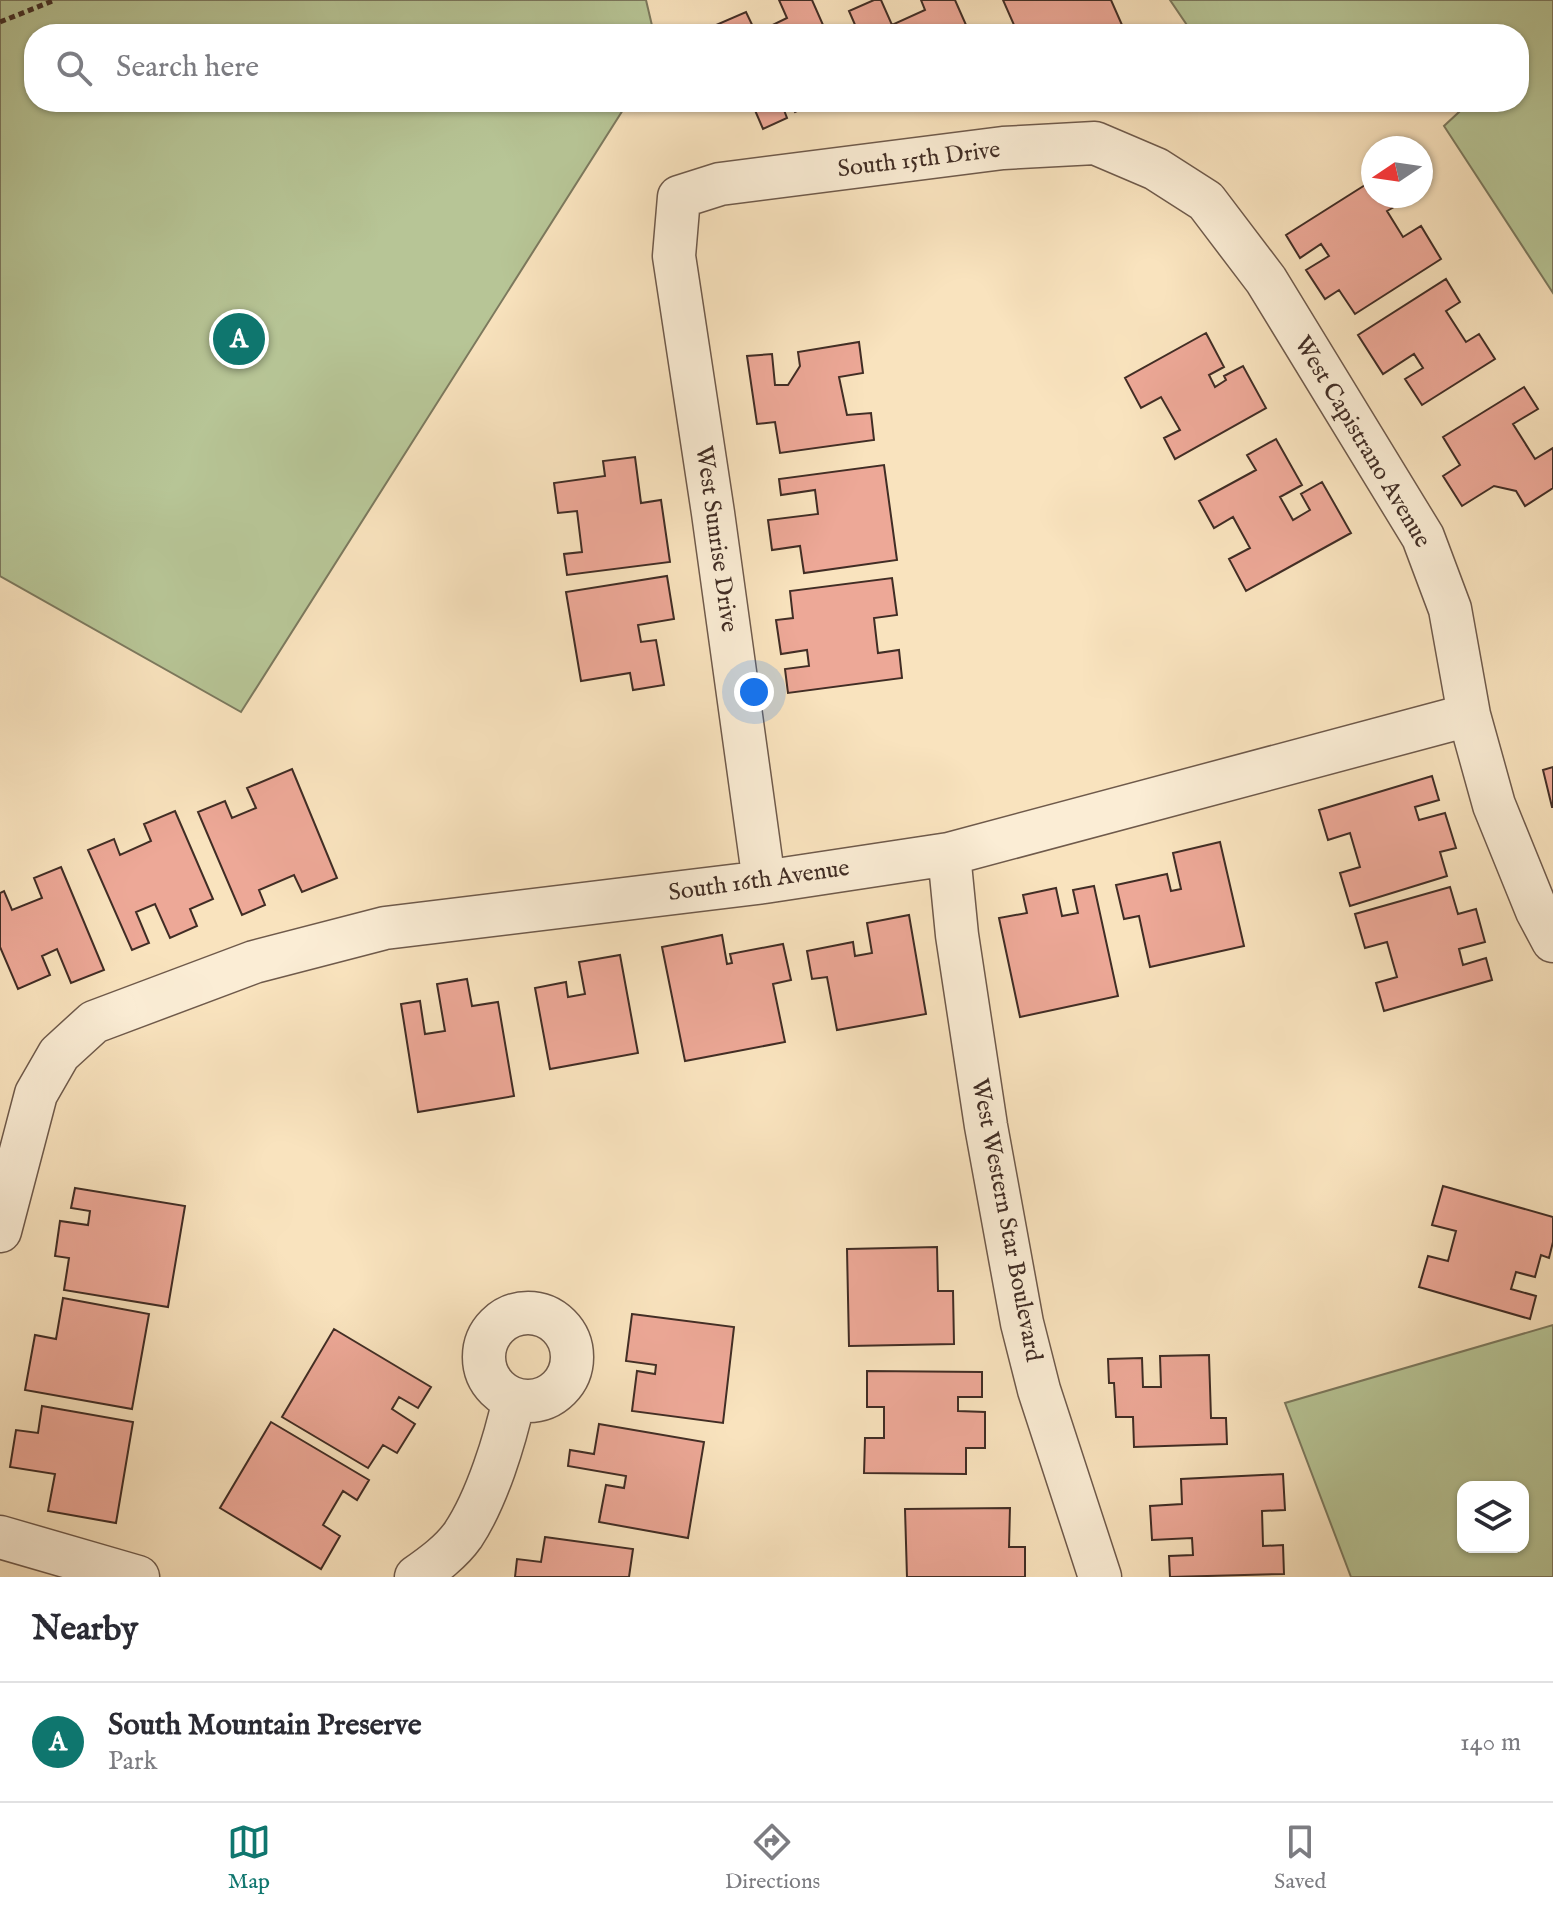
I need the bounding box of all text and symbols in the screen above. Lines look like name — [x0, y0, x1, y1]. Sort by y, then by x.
search box — [24, 24, 1529, 112]
icon: search — [52, 46, 96, 90]
text: Search here — [116, 49, 259, 87]
street label: South 15th Drive — [836, 135, 1002, 185]
north arrow — [1361, 136, 1433, 208]
pin: A — [213, 309, 265, 369]
street label: West Capistrano Avenue — [1286, 330, 1438, 554]
street label: West Sunrise Drive — [688, 444, 744, 634]
your location — [734, 672, 774, 712]
street label: South 16th Avenue — [666, 853, 852, 909]
street label: West Western Star Boulevard — [963, 1076, 1049, 1365]
map controls — [1457, 1481, 1529, 1553]
button: layers — [1457, 1481, 1529, 1553]
text: Nearby — [32, 1608, 138, 1651]
text: South Mountain Preserve — [108, 1707, 421, 1745]
text: A — [49, 1726, 67, 1759]
text: 140 m — [1460, 1726, 1521, 1759]
text: Park — [108, 1745, 157, 1778]
tab: Map — [227, 1820, 271, 1896]
tab: Directions — [725, 1820, 820, 1896]
tab: Saved — [1274, 1820, 1326, 1896]

